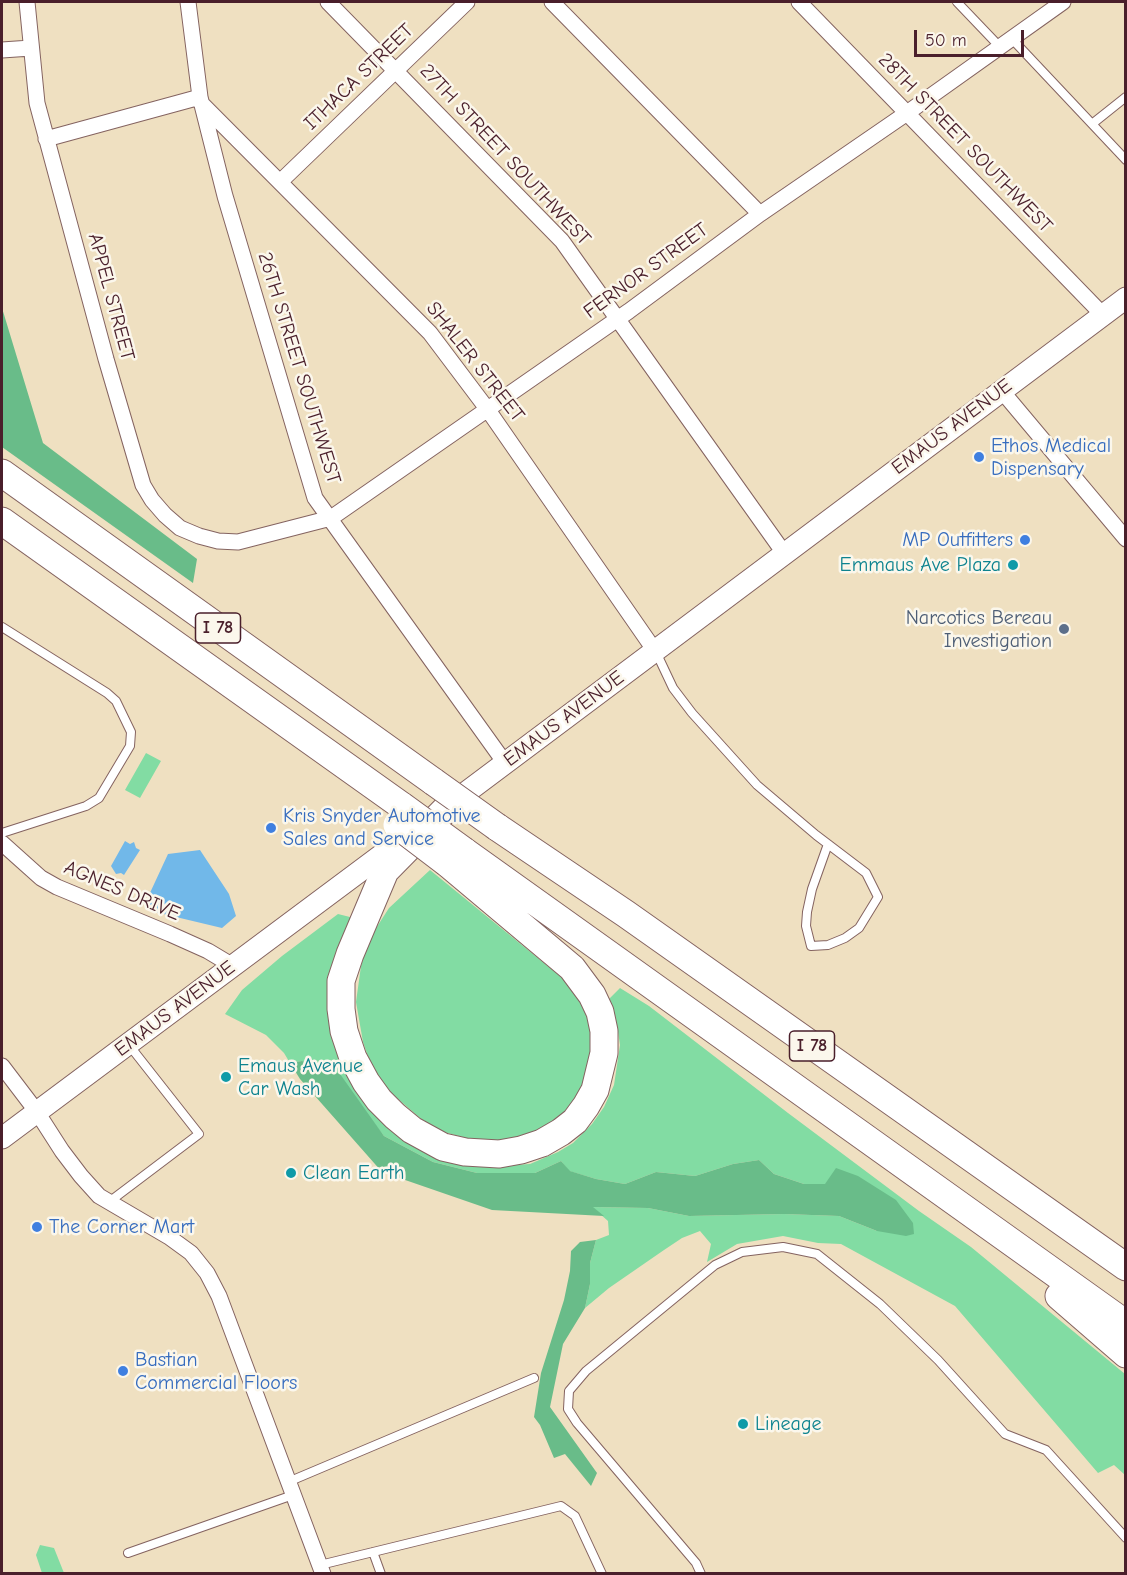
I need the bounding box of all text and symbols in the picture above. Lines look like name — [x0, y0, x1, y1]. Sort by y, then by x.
scale bar — [917, 18, 1026, 56]
street label: ITHACA STREET — [299, 19, 419, 135]
text: 50 m — [925, 30, 967, 51]
street label: 28TH STREET SOUTHWEST — [873, 48, 1057, 238]
street label: 27TH STREET SOUTHWEST — [415, 59, 595, 251]
street label: FERNOR STREET — [579, 218, 713, 324]
street label: APPEL STREET — [82, 231, 140, 363]
street label: 26TH STREET SOUTHWEST — [252, 249, 346, 487]
street label: SHALER STREET — [421, 297, 529, 427]
street label: EMAUS AVENUE — [887, 374, 1017, 480]
place label: Ethos Medical Dispensary — [991, 434, 1111, 481]
marker: Ethos Medical Dispensary — [972, 450, 986, 464]
place label: MP Outfitters — [902, 528, 1013, 552]
marker: MP Outfitters — [1018, 533, 1032, 547]
place label: Emmaus Ave Plaza — [840, 553, 1001, 577]
marker: Emmaus Ave Plaza — [1006, 558, 1020, 572]
place label: Narcotics Bereau Investigation — [906, 606, 1052, 653]
road number: I 78 — [196, 613, 240, 643]
marker: Narcotics Bereau Investigation — [1057, 622, 1071, 636]
street label: EMAUS AVENUE — [499, 666, 629, 772]
place label: Kris Snyder Automotive Sales and Service — [283, 804, 480, 851]
marker: Kris Snyder Automotive Sales and Service — [264, 821, 278, 835]
street label: AGNES DRIVE — [60, 856, 184, 926]
street label: EMAUS AVENUE — [110, 956, 240, 1062]
road number: I 78 — [790, 1031, 834, 1061]
place label: Emaus Avenue Car Wash — [238, 1054, 363, 1101]
marker: Emaus Avenue Car Wash — [219, 1070, 233, 1084]
place label: Clean Earth — [303, 1161, 404, 1185]
marker: Clean Earth — [284, 1166, 298, 1180]
place label: The Corner Mart — [49, 1215, 194, 1239]
marker: The Corner Mart — [30, 1220, 44, 1234]
place label: Bastian Commercial Floors — [135, 1348, 297, 1395]
marker: Bastian Commercial Floors — [116, 1364, 130, 1378]
place label: Lineage — [755, 1412, 822, 1436]
marker: Lineage — [736, 1417, 750, 1431]

